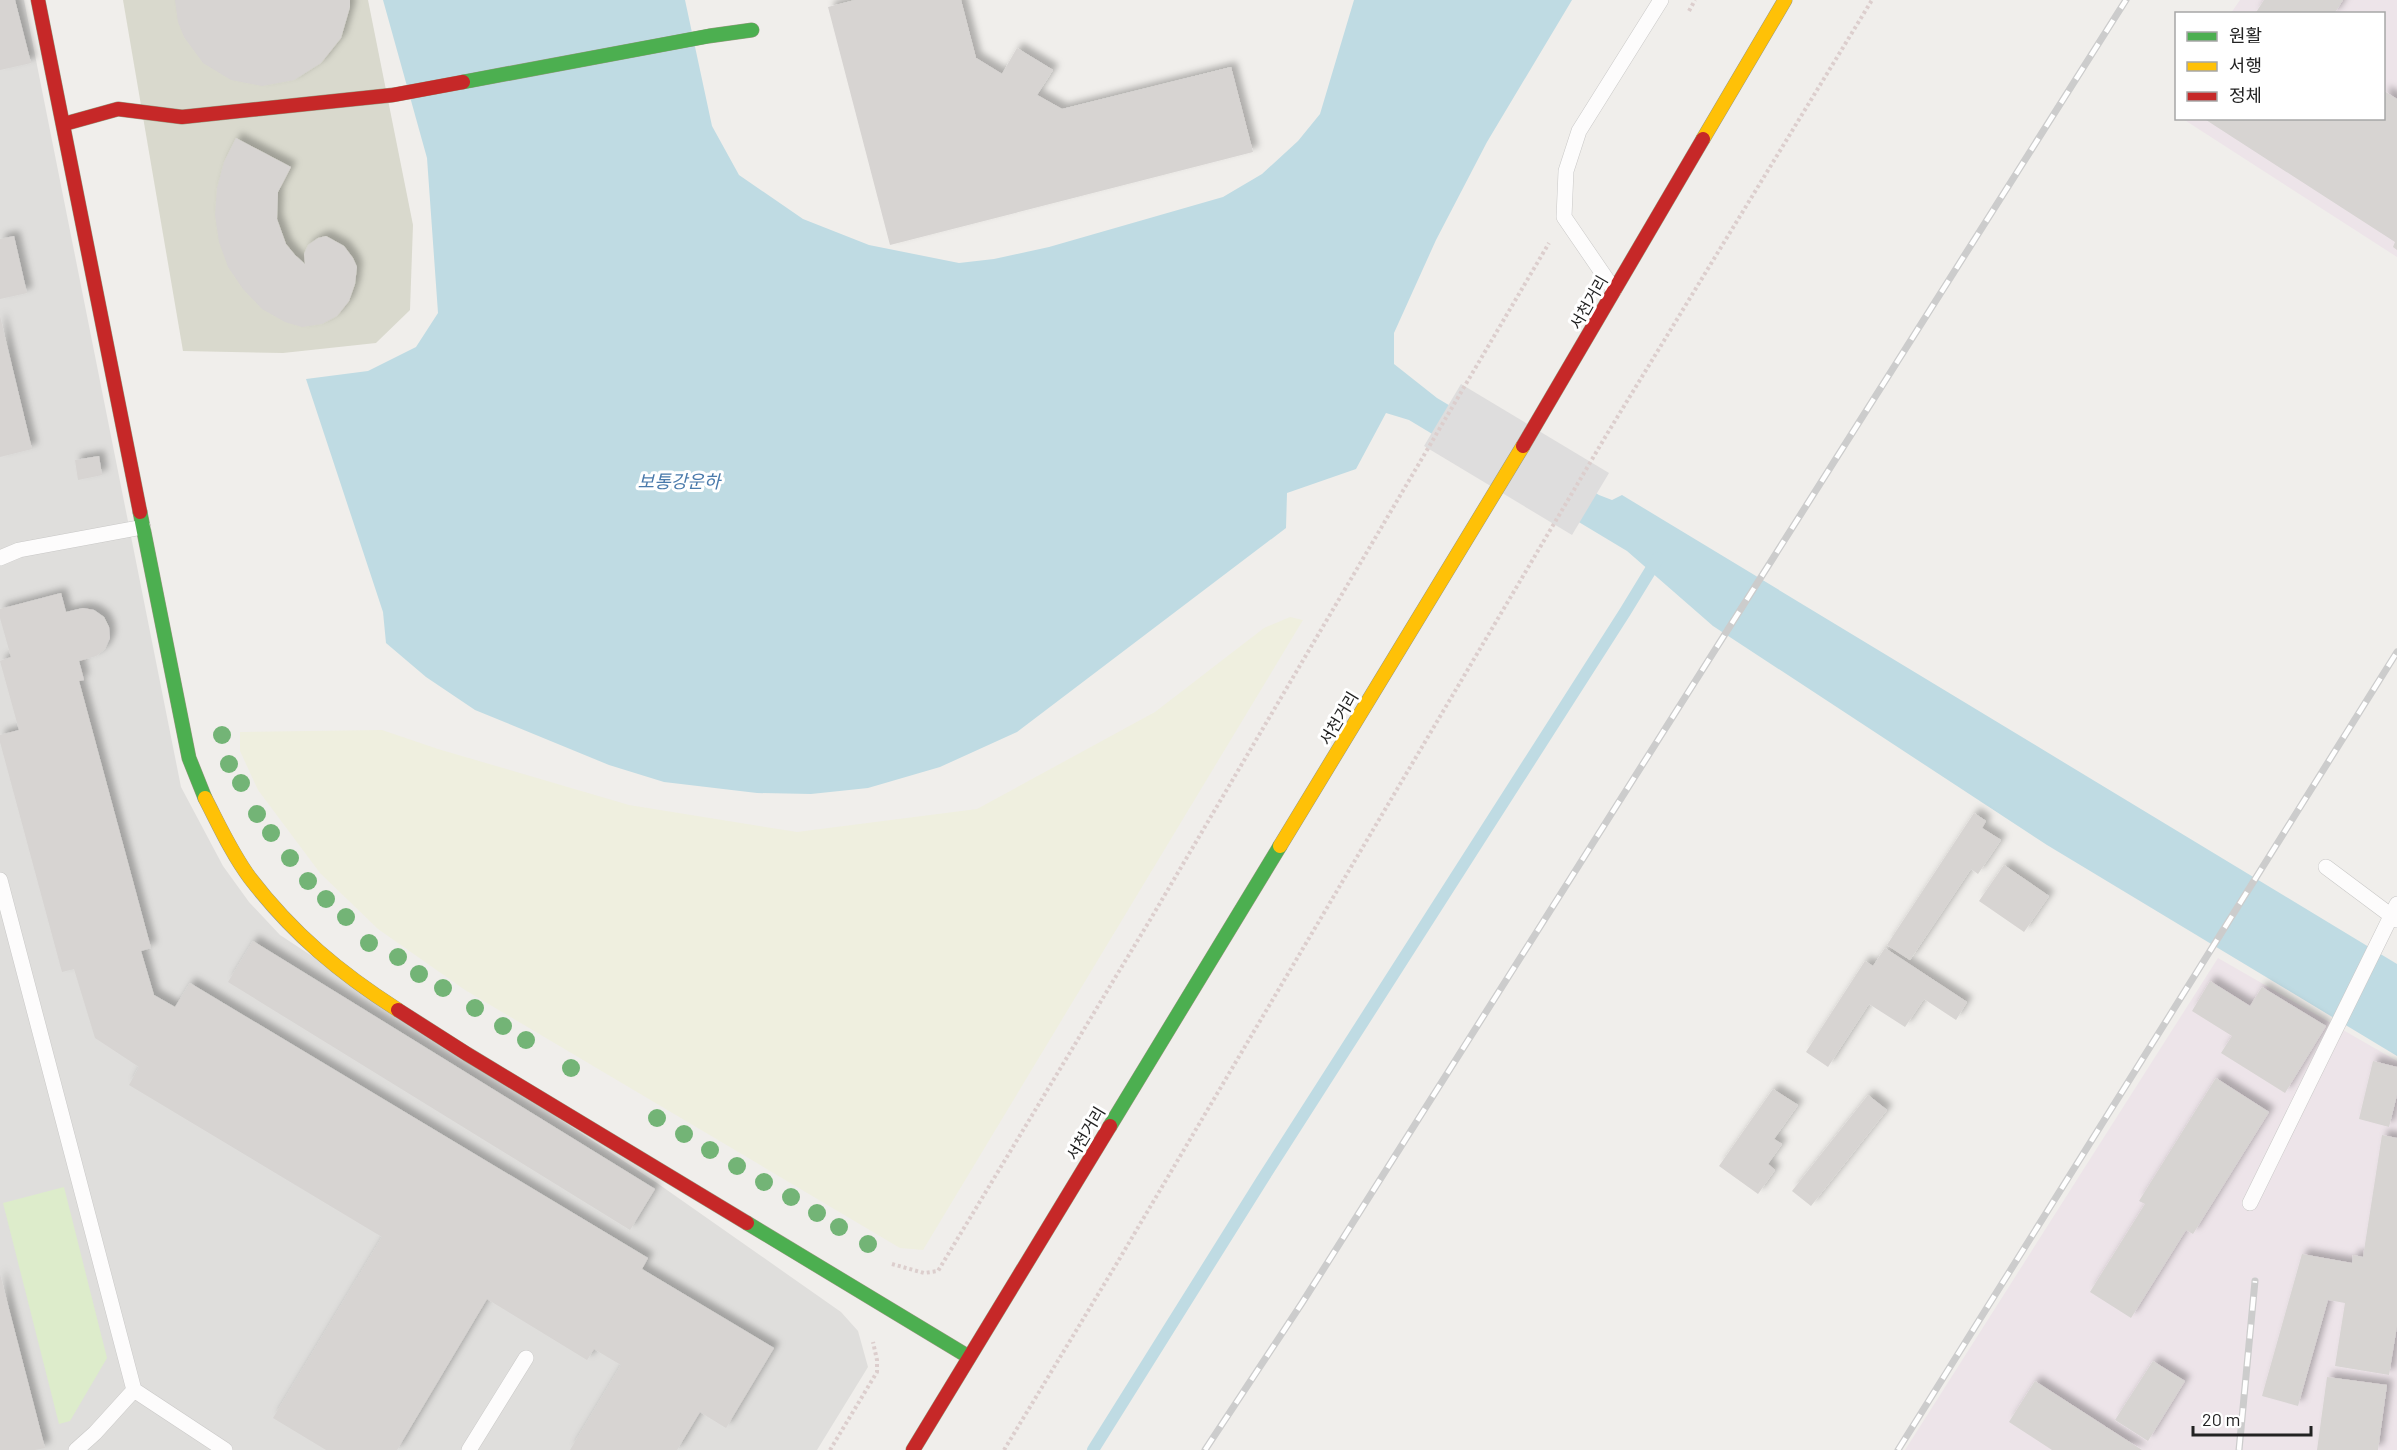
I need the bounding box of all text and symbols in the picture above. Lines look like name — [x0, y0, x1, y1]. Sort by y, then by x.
legend — [2175, 12, 2385, 120]
text: 원활 — [2229, 24, 2262, 46]
text: 서행 — [2229, 54, 2262, 76]
text: 정체 — [2229, 84, 2262, 106]
street label: 서천거리 — [1565, 272, 1611, 332]
water label: 보통강운하 — [638, 470, 723, 492]
street label: 서천거리 — [1315, 688, 1361, 748]
street label: 서천거리 — [1062, 1103, 1108, 1163]
scale bar — [2193, 1399, 2312, 1437]
text: 20 m — [2202, 1408, 2240, 1430]

